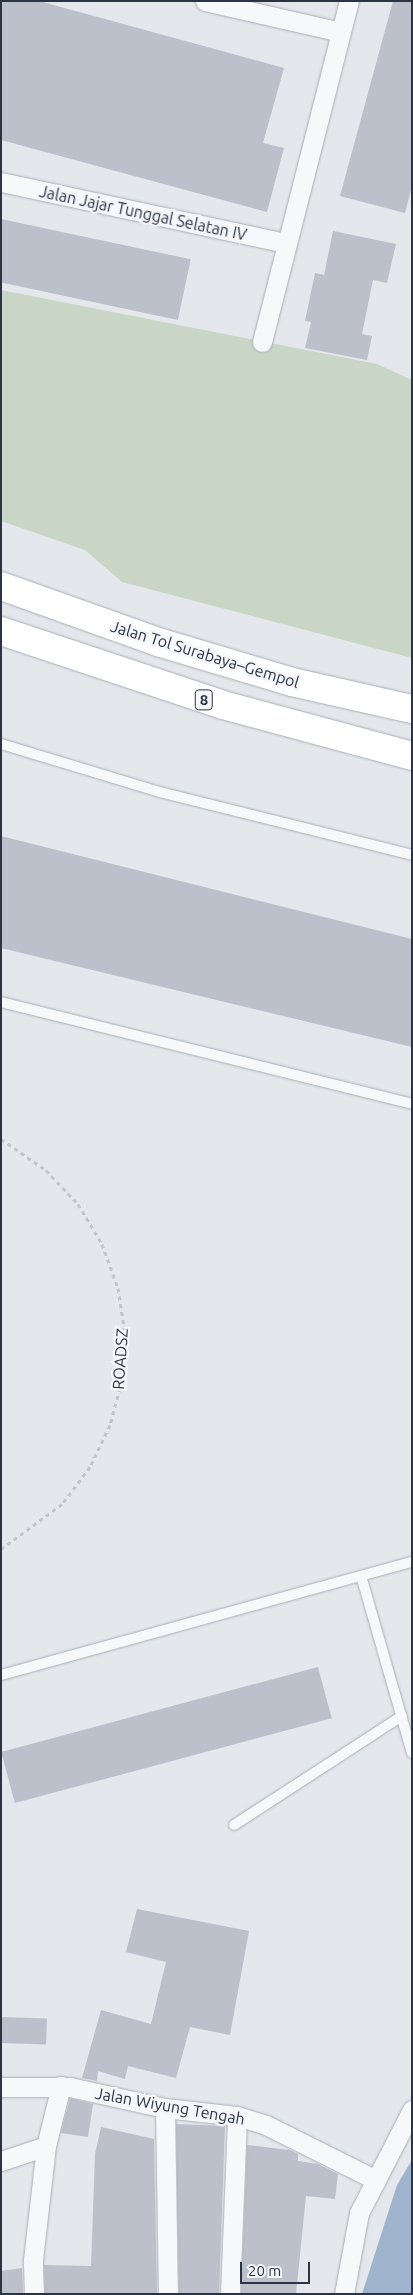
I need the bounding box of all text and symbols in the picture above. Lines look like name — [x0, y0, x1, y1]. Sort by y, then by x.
street label: Jalan Jajar Tunggal Selatan IV — [37, 182, 249, 244]
street label: Jalan Tol Surabaya–Gempol — [108, 616, 302, 692]
road number: 8 — [194, 688, 214, 712]
street label: ROADSZ — [108, 1328, 132, 1390]
street label: Jalan Wiyung Tengah — [94, 2083, 246, 2129]
scale bar — [243, 2252, 313, 2284]
text: 20 m — [248, 2262, 281, 2279]

